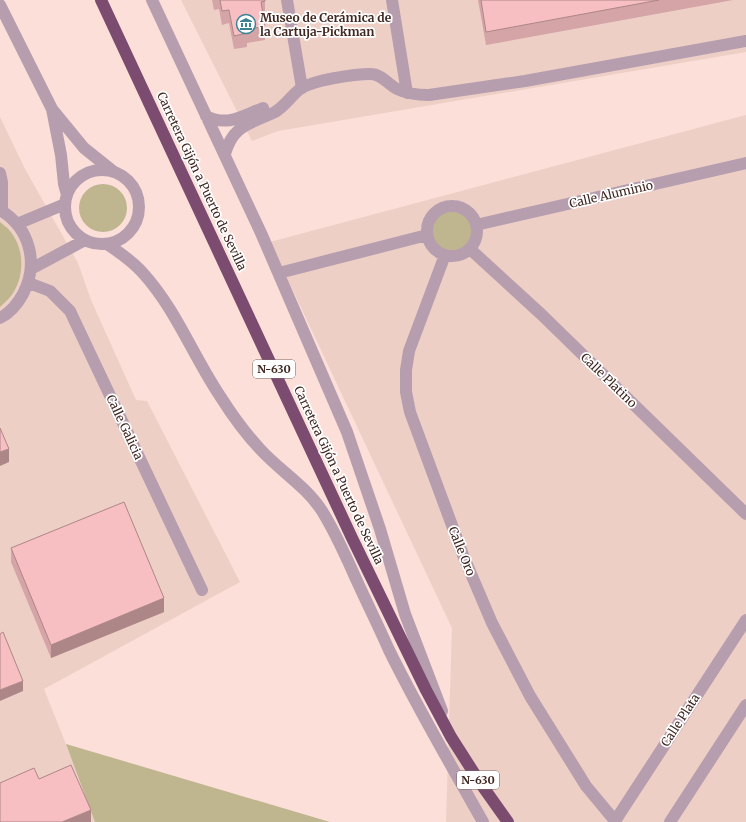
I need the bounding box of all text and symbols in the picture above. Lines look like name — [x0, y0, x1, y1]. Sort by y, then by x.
place label: Museo de Cerámica de la Cartuja-Pickman — [260, 10, 392, 39]
museum icon: Museo de Cerámica de la Cartuja-Pickman — [235, 13, 257, 35]
street label: Carretera Gijón a Puerto de Sevilla — [154, 89, 250, 273]
street label: Calle Aluminio — [568, 177, 654, 211]
street label: Calle Platino — [578, 350, 640, 410]
road number: N-630 — [253, 360, 295, 378]
street label: Carretera Gijón a Puerto de Sevilla — [291, 383, 387, 567]
street label: Calle Galicia — [103, 392, 147, 462]
street label: Calle Oro — [445, 524, 479, 578]
street label: Calle Plata — [657, 690, 703, 749]
road number: N-630 — [457, 771, 499, 789]

